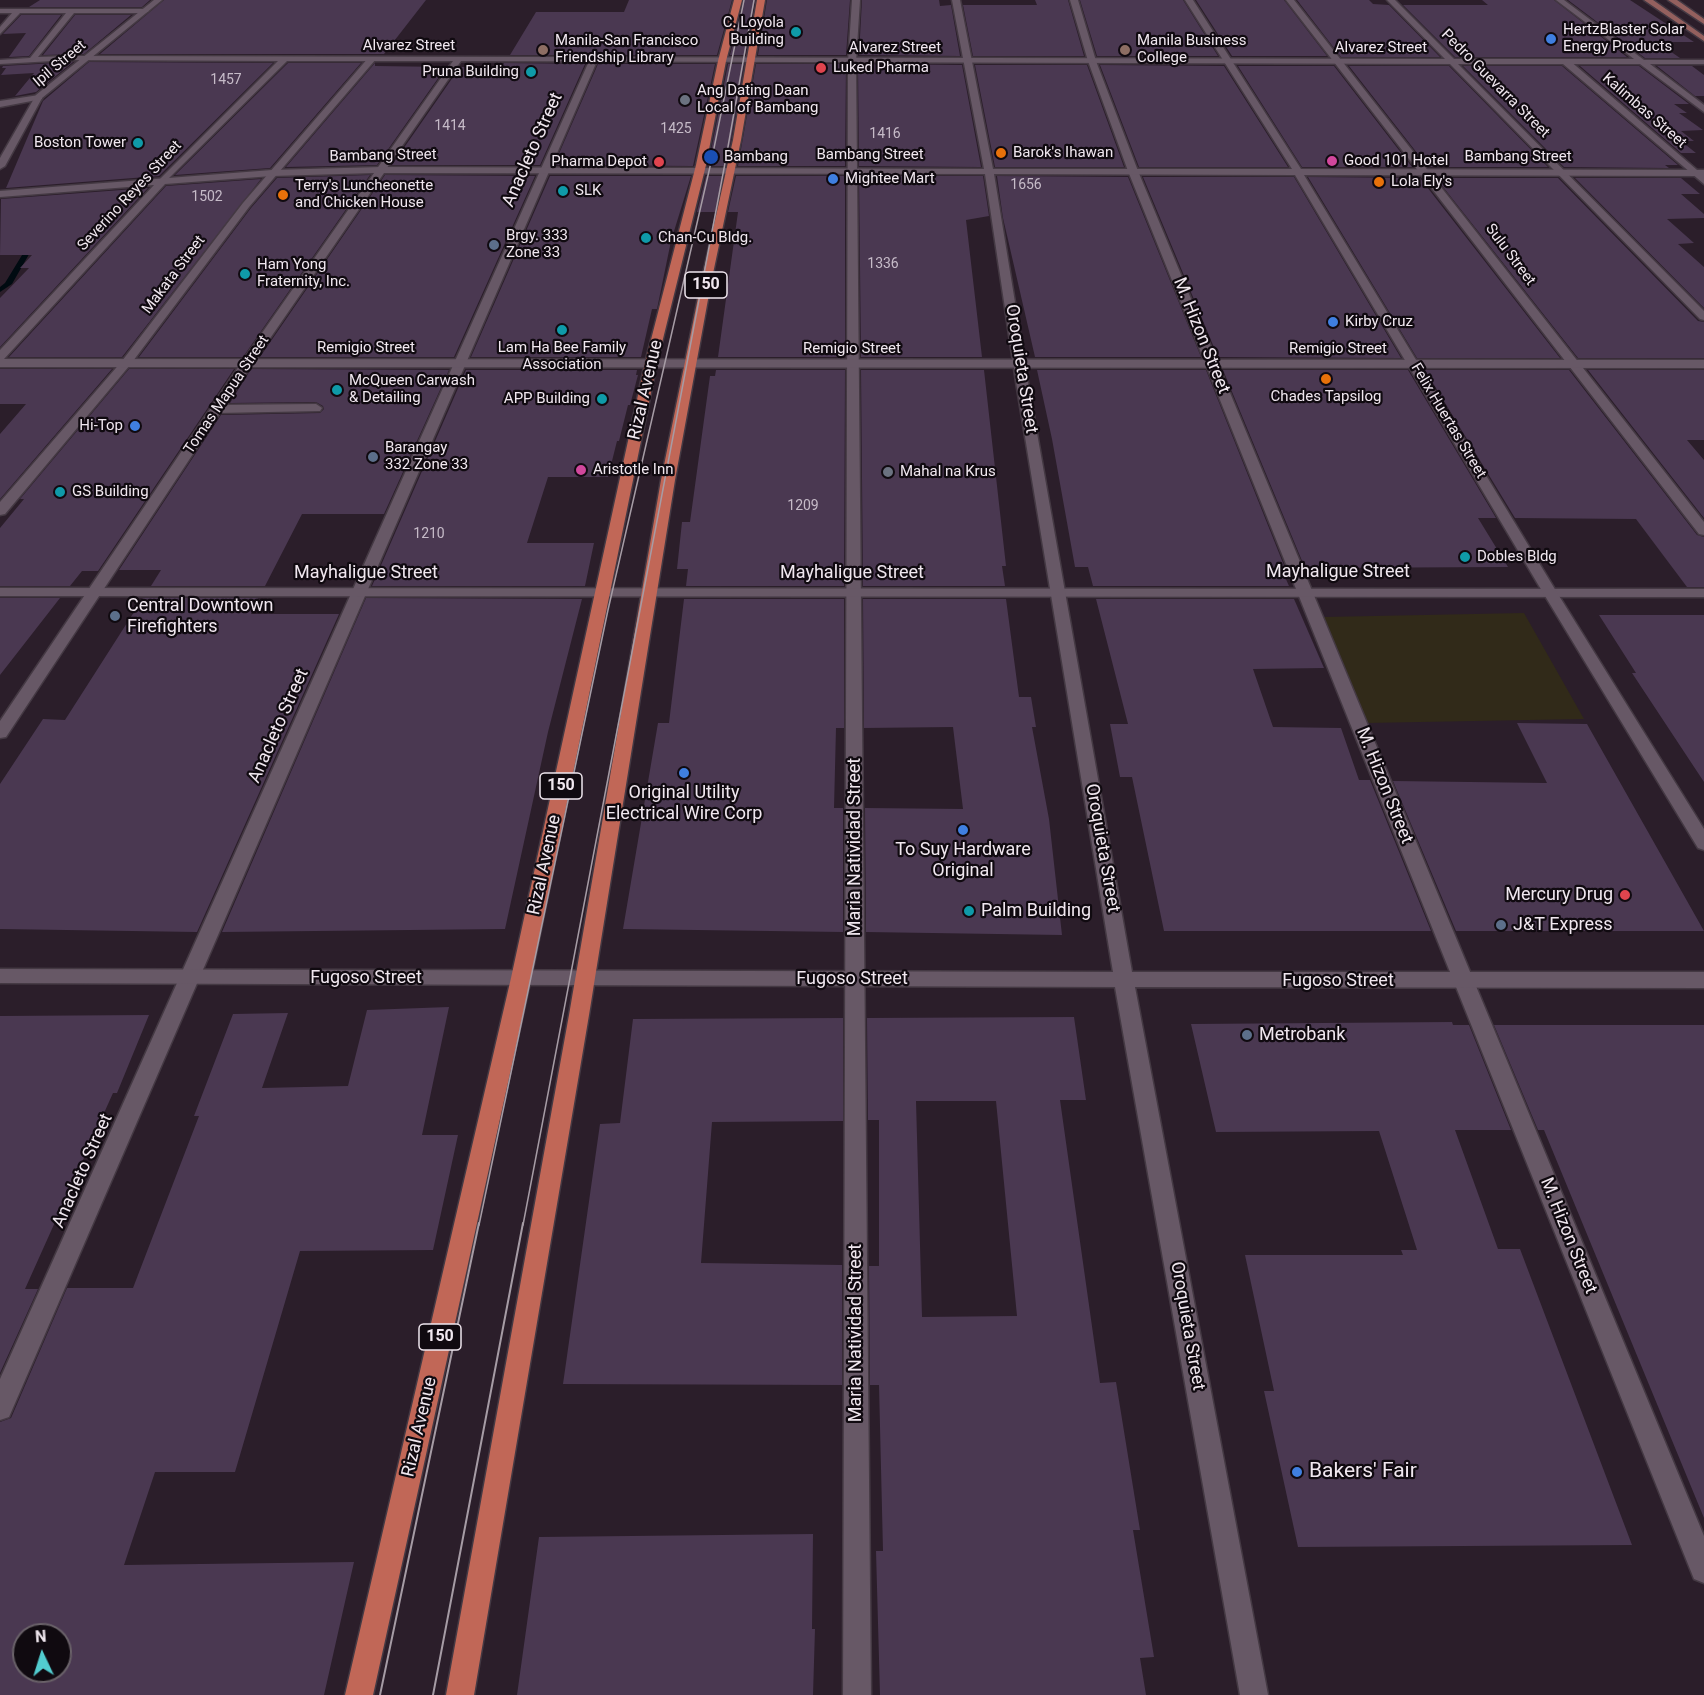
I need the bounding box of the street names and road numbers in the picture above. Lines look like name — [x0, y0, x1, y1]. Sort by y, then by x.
street label: Pedro Guevarra Street — [1437, 26, 1553, 142]
street label: Ipil Street — [30, 37, 90, 91]
street label: Alvarez Street — [363, 37, 455, 55]
street label: Alvarez Street — [849, 39, 941, 57]
street label: Alvarez Street — [1335, 39, 1427, 57]
street label: Kalimbas Street — [1598, 70, 1690, 152]
street label: Anacleto Street — [498, 90, 568, 210]
street label: Severino Reyes Street — [74, 137, 186, 255]
street label: Bambang Street — [329, 146, 437, 166]
street label: Bambang Street — [816, 146, 924, 164]
street label: Bambang Street — [1464, 148, 1572, 166]
street label: Sulu Street — [1481, 221, 1539, 289]
street label: Makata Street — [139, 232, 209, 318]
road number: 150 — [685, 272, 727, 298]
street label: M. Hizon Street — [1168, 275, 1234, 397]
street label: Oroquieta Street — [1000, 303, 1042, 435]
street label: Tomas Mapua Street — [181, 332, 273, 458]
street label: Rizal Avenue — [624, 338, 668, 442]
street label: Remigio Street — [317, 339, 415, 357]
street label: Remigio Street — [803, 340, 901, 358]
street label: Remigio Street — [1289, 340, 1387, 358]
street label: Felix Huertas Street — [1407, 360, 1489, 482]
street label: Mayhaligue Street — [1266, 561, 1410, 583]
street label: Mayhaligue Street — [294, 562, 438, 584]
street label: Mayhaligue Street — [780, 562, 924, 584]
street label: Anacleto Street — [244, 666, 314, 786]
street label: M. Hizon Street — [1351, 725, 1417, 847]
street label: Maria Natividad Street — [844, 758, 866, 936]
road number: 150 — [540, 773, 582, 799]
street label: Oroquieta Street — [1080, 782, 1124, 914]
street label: Rizal Avenue — [524, 813, 566, 917]
street label: Fugoso Street — [310, 967, 422, 989]
street label: Fugoso Street — [796, 968, 908, 990]
street label: Fugoso Street — [1282, 970, 1394, 992]
street label: Anacleto Street — [48, 1111, 118, 1231]
street label: M. Hizon Street — [1535, 1175, 1601, 1297]
street label: Maria Natividad Street — [845, 1244, 867, 1422]
street label: Oroquieta Street — [1165, 1260, 1209, 1392]
road number: 150 — [419, 1324, 461, 1350]
street label: Rizal Avenue — [398, 1375, 442, 1479]

